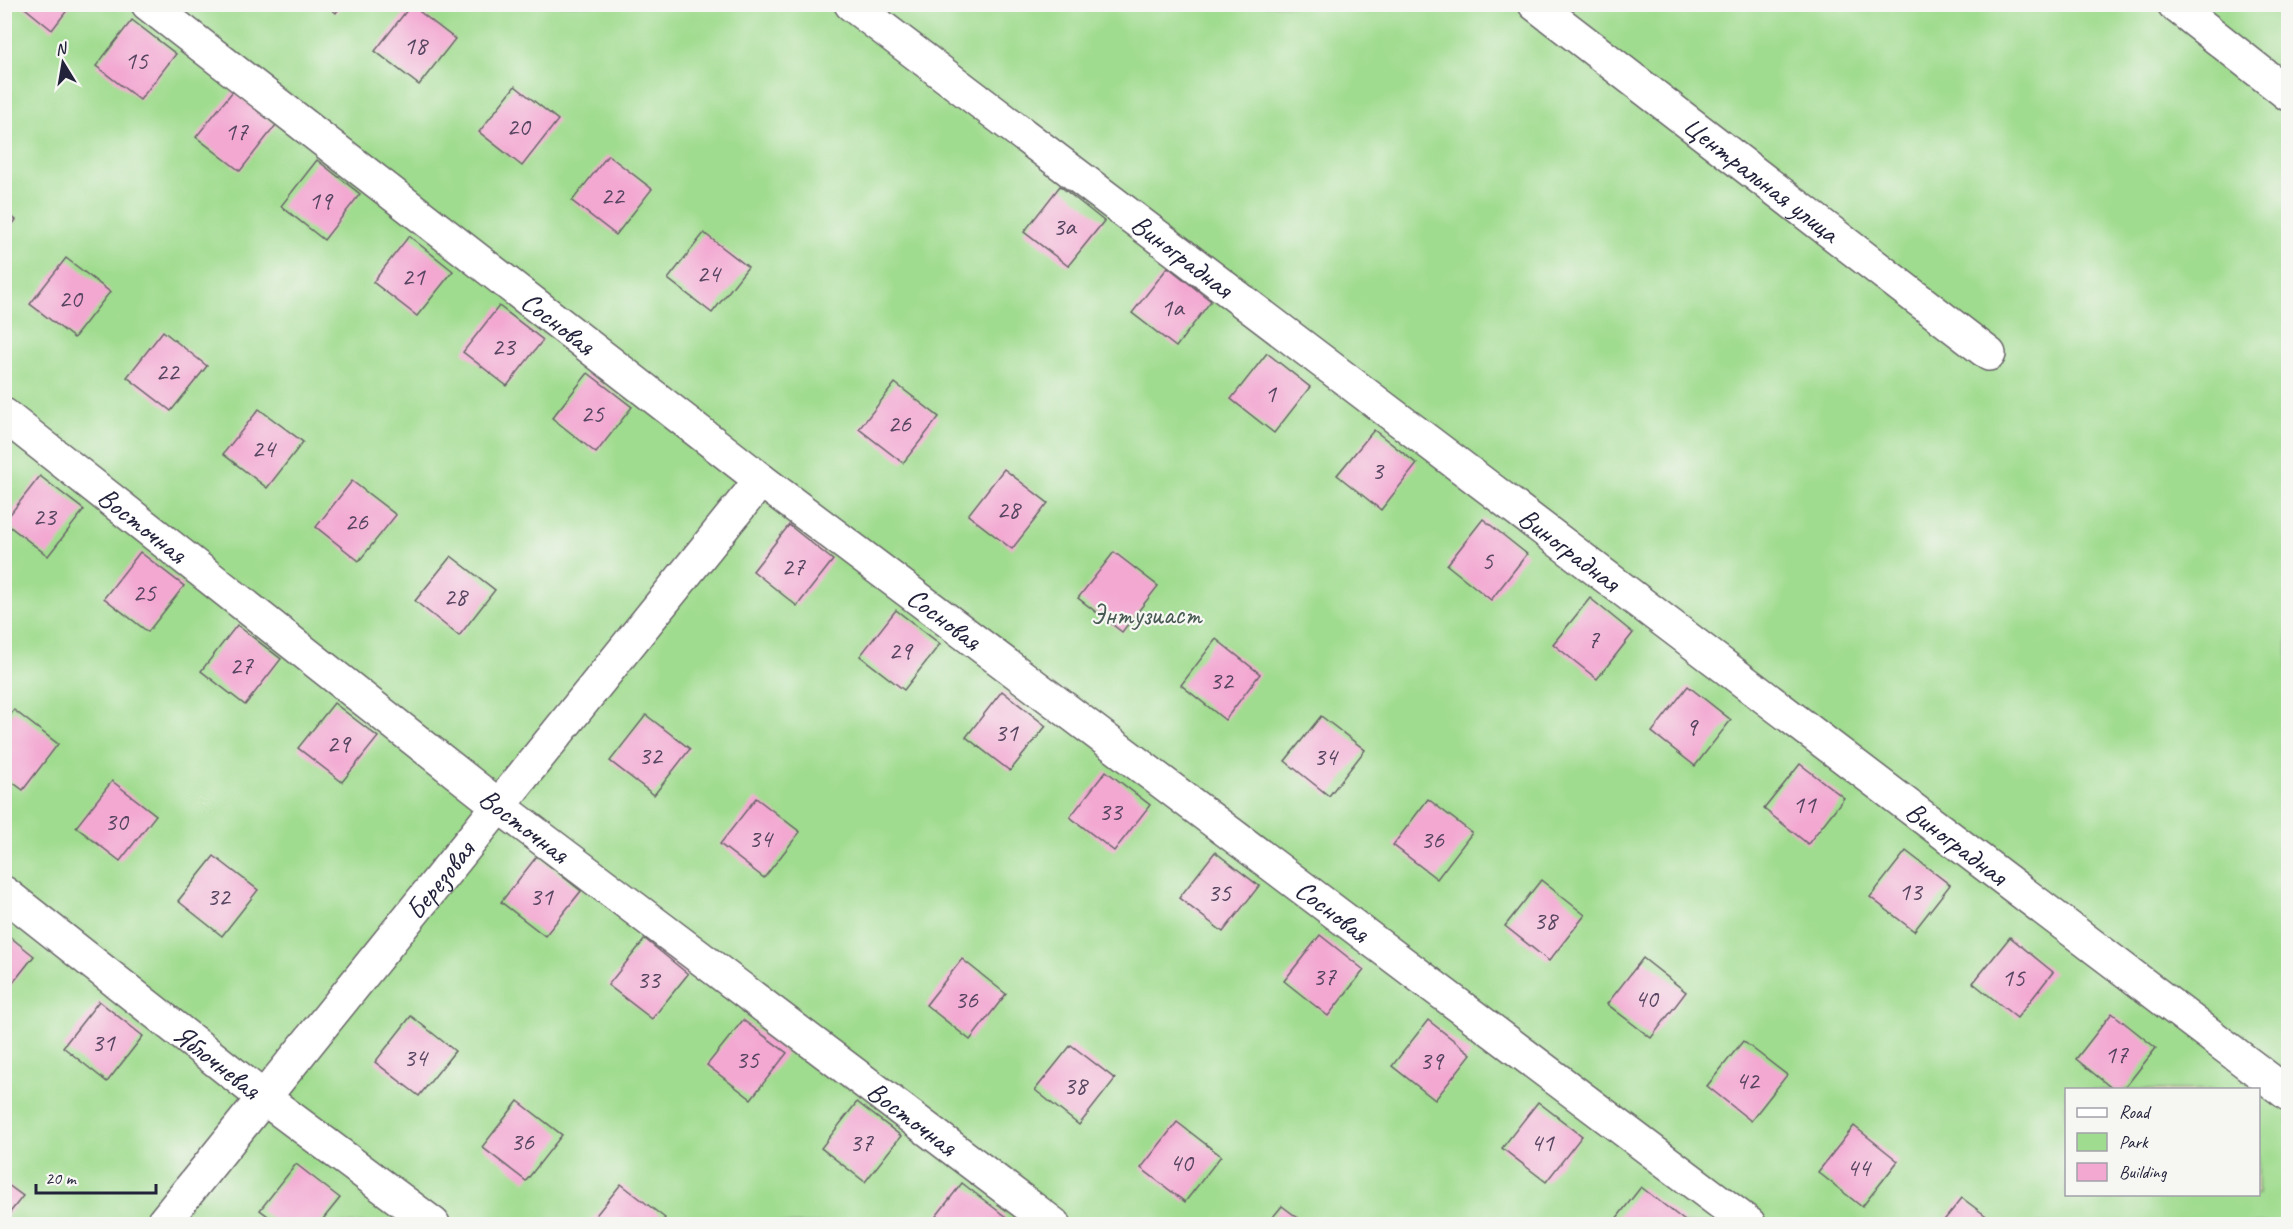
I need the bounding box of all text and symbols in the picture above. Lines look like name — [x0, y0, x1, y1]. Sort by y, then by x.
house number: 18 — [403, 29, 429, 62]
north arrow — [33, 33, 93, 93]
text: N — [54, 38, 70, 60]
house number: 15 — [124, 44, 149, 77]
street label: Центральная улица — [1676, 108, 1848, 251]
house number: 20 — [506, 110, 532, 143]
house number: 17 — [224, 115, 249, 148]
house number: 22 — [600, 179, 626, 212]
house number: 19 — [308, 184, 334, 217]
street label: Виноградная — [1124, 206, 1242, 307]
house number: 3а — [1052, 210, 1077, 243]
house number: 24 — [696, 257, 722, 290]
house number: 21 — [401, 260, 426, 293]
house number: 20 — [58, 282, 84, 315]
street label: Сосновая — [514, 284, 603, 363]
house number: 1а — [1160, 291, 1185, 324]
house number: 23 — [491, 330, 517, 363]
house number: 22 — [155, 355, 181, 388]
house number: 1 — [1264, 377, 1277, 410]
house number: 25 — [580, 397, 605, 430]
house number: 26 — [887, 407, 912, 440]
house number: 24 — [251, 432, 277, 465]
house number: 3 — [1371, 454, 1385, 487]
street label: Восточная — [91, 479, 195, 572]
house number: 28 — [996, 493, 1022, 526]
house number: 23 — [32, 500, 58, 533]
street label: Виноградная — [1512, 500, 1629, 601]
house number: 26 — [344, 505, 369, 538]
house number: 5 — [1481, 544, 1494, 577]
house number: 27 — [781, 550, 806, 583]
house number: 25 — [132, 576, 157, 609]
street label: Сосновая — [900, 579, 989, 658]
house number: 28 — [443, 580, 469, 613]
park label: Энтузиаст — [1091, 597, 1203, 632]
house number: 7 — [1587, 623, 1600, 656]
house number: 29 — [888, 634, 914, 667]
house number: 27 — [229, 649, 254, 682]
house number: 32 — [1209, 664, 1235, 697]
house number: 9 — [1685, 710, 1699, 743]
house number: 31 — [994, 716, 1019, 749]
house number: 29 — [326, 727, 352, 760]
house number: 32 — [638, 739, 664, 772]
house number: 34 — [1313, 740, 1339, 773]
street label: Восточная — [472, 780, 577, 872]
house number: 11 — [1792, 788, 1817, 821]
street label: Виноградная — [1899, 794, 2016, 894]
house number: 33 — [1098, 795, 1124, 828]
house number: 30 — [104, 805, 130, 838]
house number: 34 — [748, 822, 774, 855]
house number: 36 — [1420, 823, 1445, 856]
street label: Березовая — [397, 832, 483, 926]
street label: Сосновая — [1288, 872, 1377, 951]
house number: 13 — [1898, 875, 1924, 908]
house number: 35 — [1207, 876, 1232, 909]
house number: 32 — [206, 880, 232, 913]
house number: 31 — [529, 880, 554, 913]
house number: 38 — [1533, 904, 1559, 937]
house number: 37 — [1312, 960, 1337, 993]
house number: 15 — [2001, 961, 2026, 994]
house number: 33 — [636, 963, 662, 996]
house number: 40 — [1634, 982, 1660, 1015]
house number: 36 — [954, 983, 979, 1016]
street label: Яблочневая — [167, 1017, 269, 1107]
house number: 31 — [91, 1026, 116, 1059]
house number: 17 — [2104, 1038, 2129, 1071]
house number: 34 — [403, 1041, 429, 1074]
house number: 35 — [735, 1043, 760, 1076]
house number: 39 — [1419, 1044, 1445, 1077]
house number: 42 — [1735, 1064, 1761, 1097]
house number: 38 — [1063, 1069, 1089, 1102]
street label: Восточная — [860, 1073, 965, 1164]
legend — [2065, 1088, 2260, 1196]
text: Road — [2119, 1101, 2152, 1123]
house number: 36 — [510, 1125, 535, 1158]
house number: 37 — [849, 1126, 874, 1159]
house number: 41 — [1530, 1126, 1555, 1159]
text: Park — [2119, 1131, 2149, 1153]
house number: 40 — [1169, 1146, 1195, 1179]
house number: 44 — [1846, 1151, 1872, 1184]
scale bar — [36, 1157, 156, 1195]
text: Building — [2119, 1161, 2168, 1183]
text: 20 m — [45, 1167, 78, 1189]

